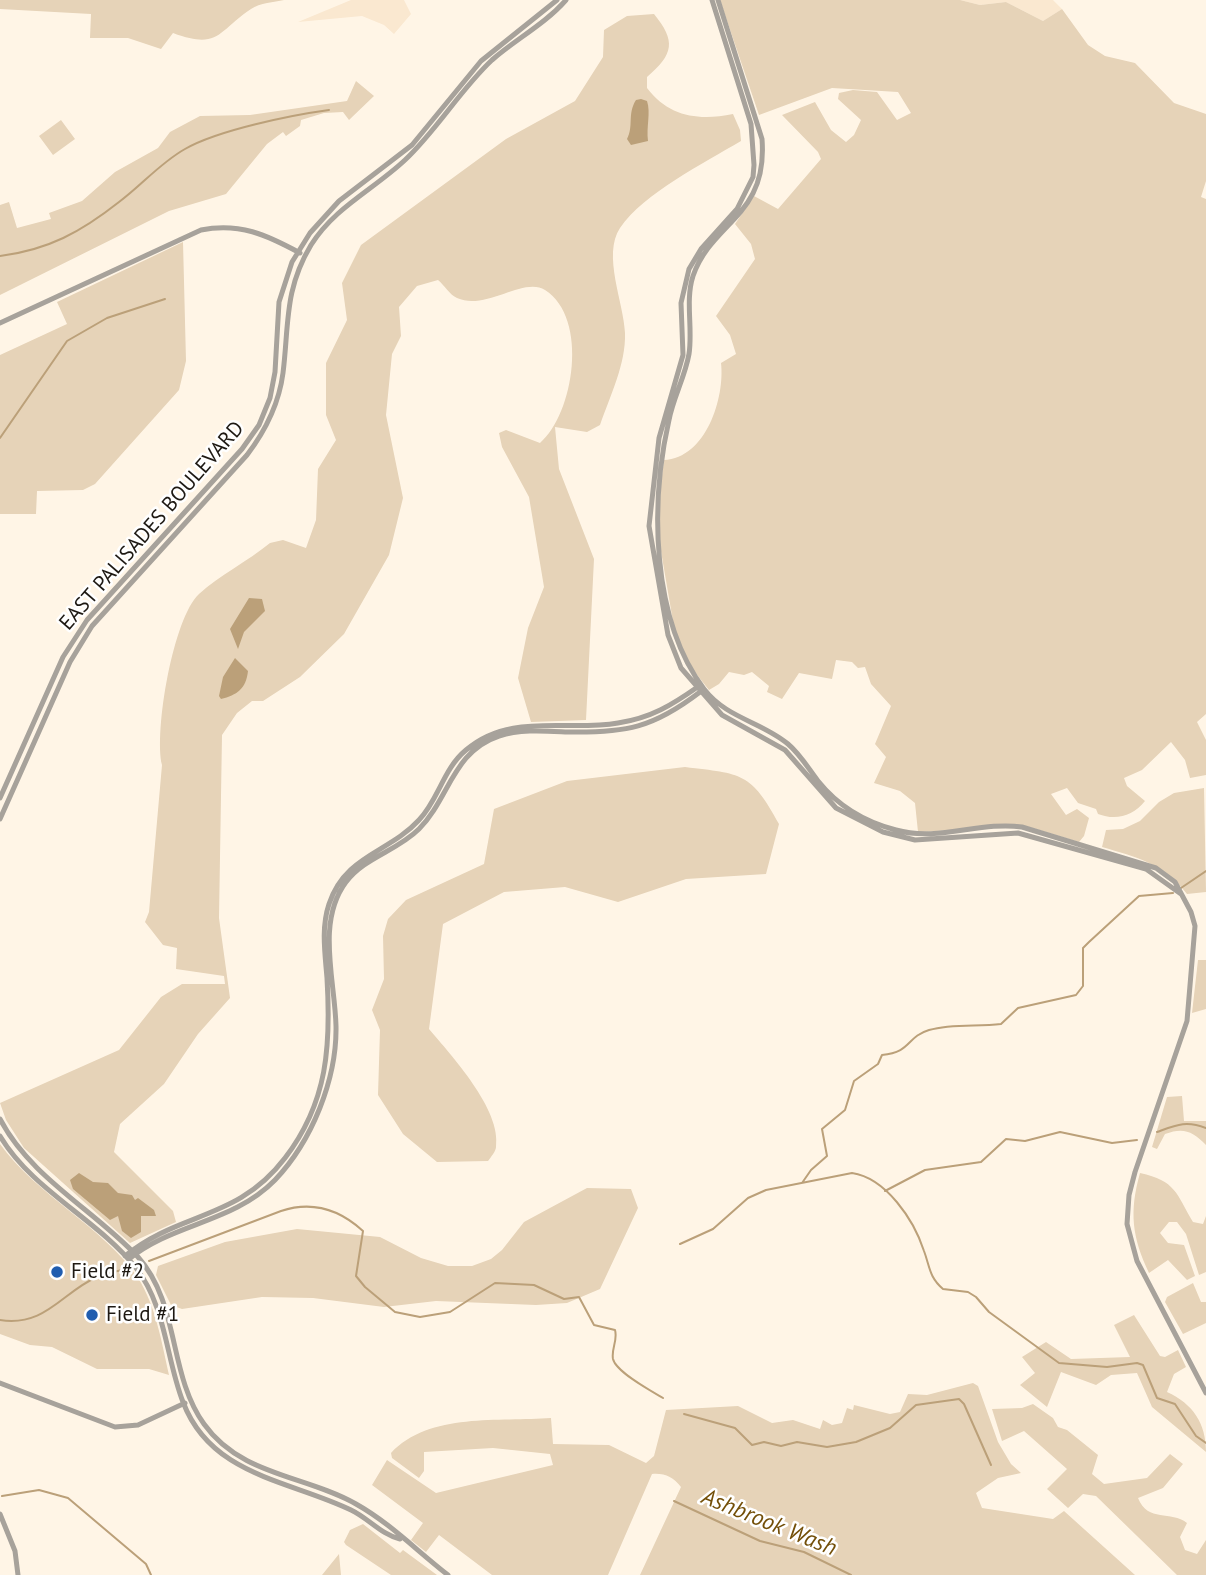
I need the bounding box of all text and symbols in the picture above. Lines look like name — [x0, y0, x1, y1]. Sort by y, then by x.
street label: EAST PALISADES BOULEVARD — [54, 416, 250, 636]
place label: Field #2 — [71, 1259, 144, 1285]
marker: Field #2 — [49, 1264, 65, 1280]
place label: Field #1 — [106, 1302, 179, 1328]
marker: Field #1 — [84, 1307, 100, 1323]
water label: Ashbrook Wash — [698, 1483, 840, 1563]

